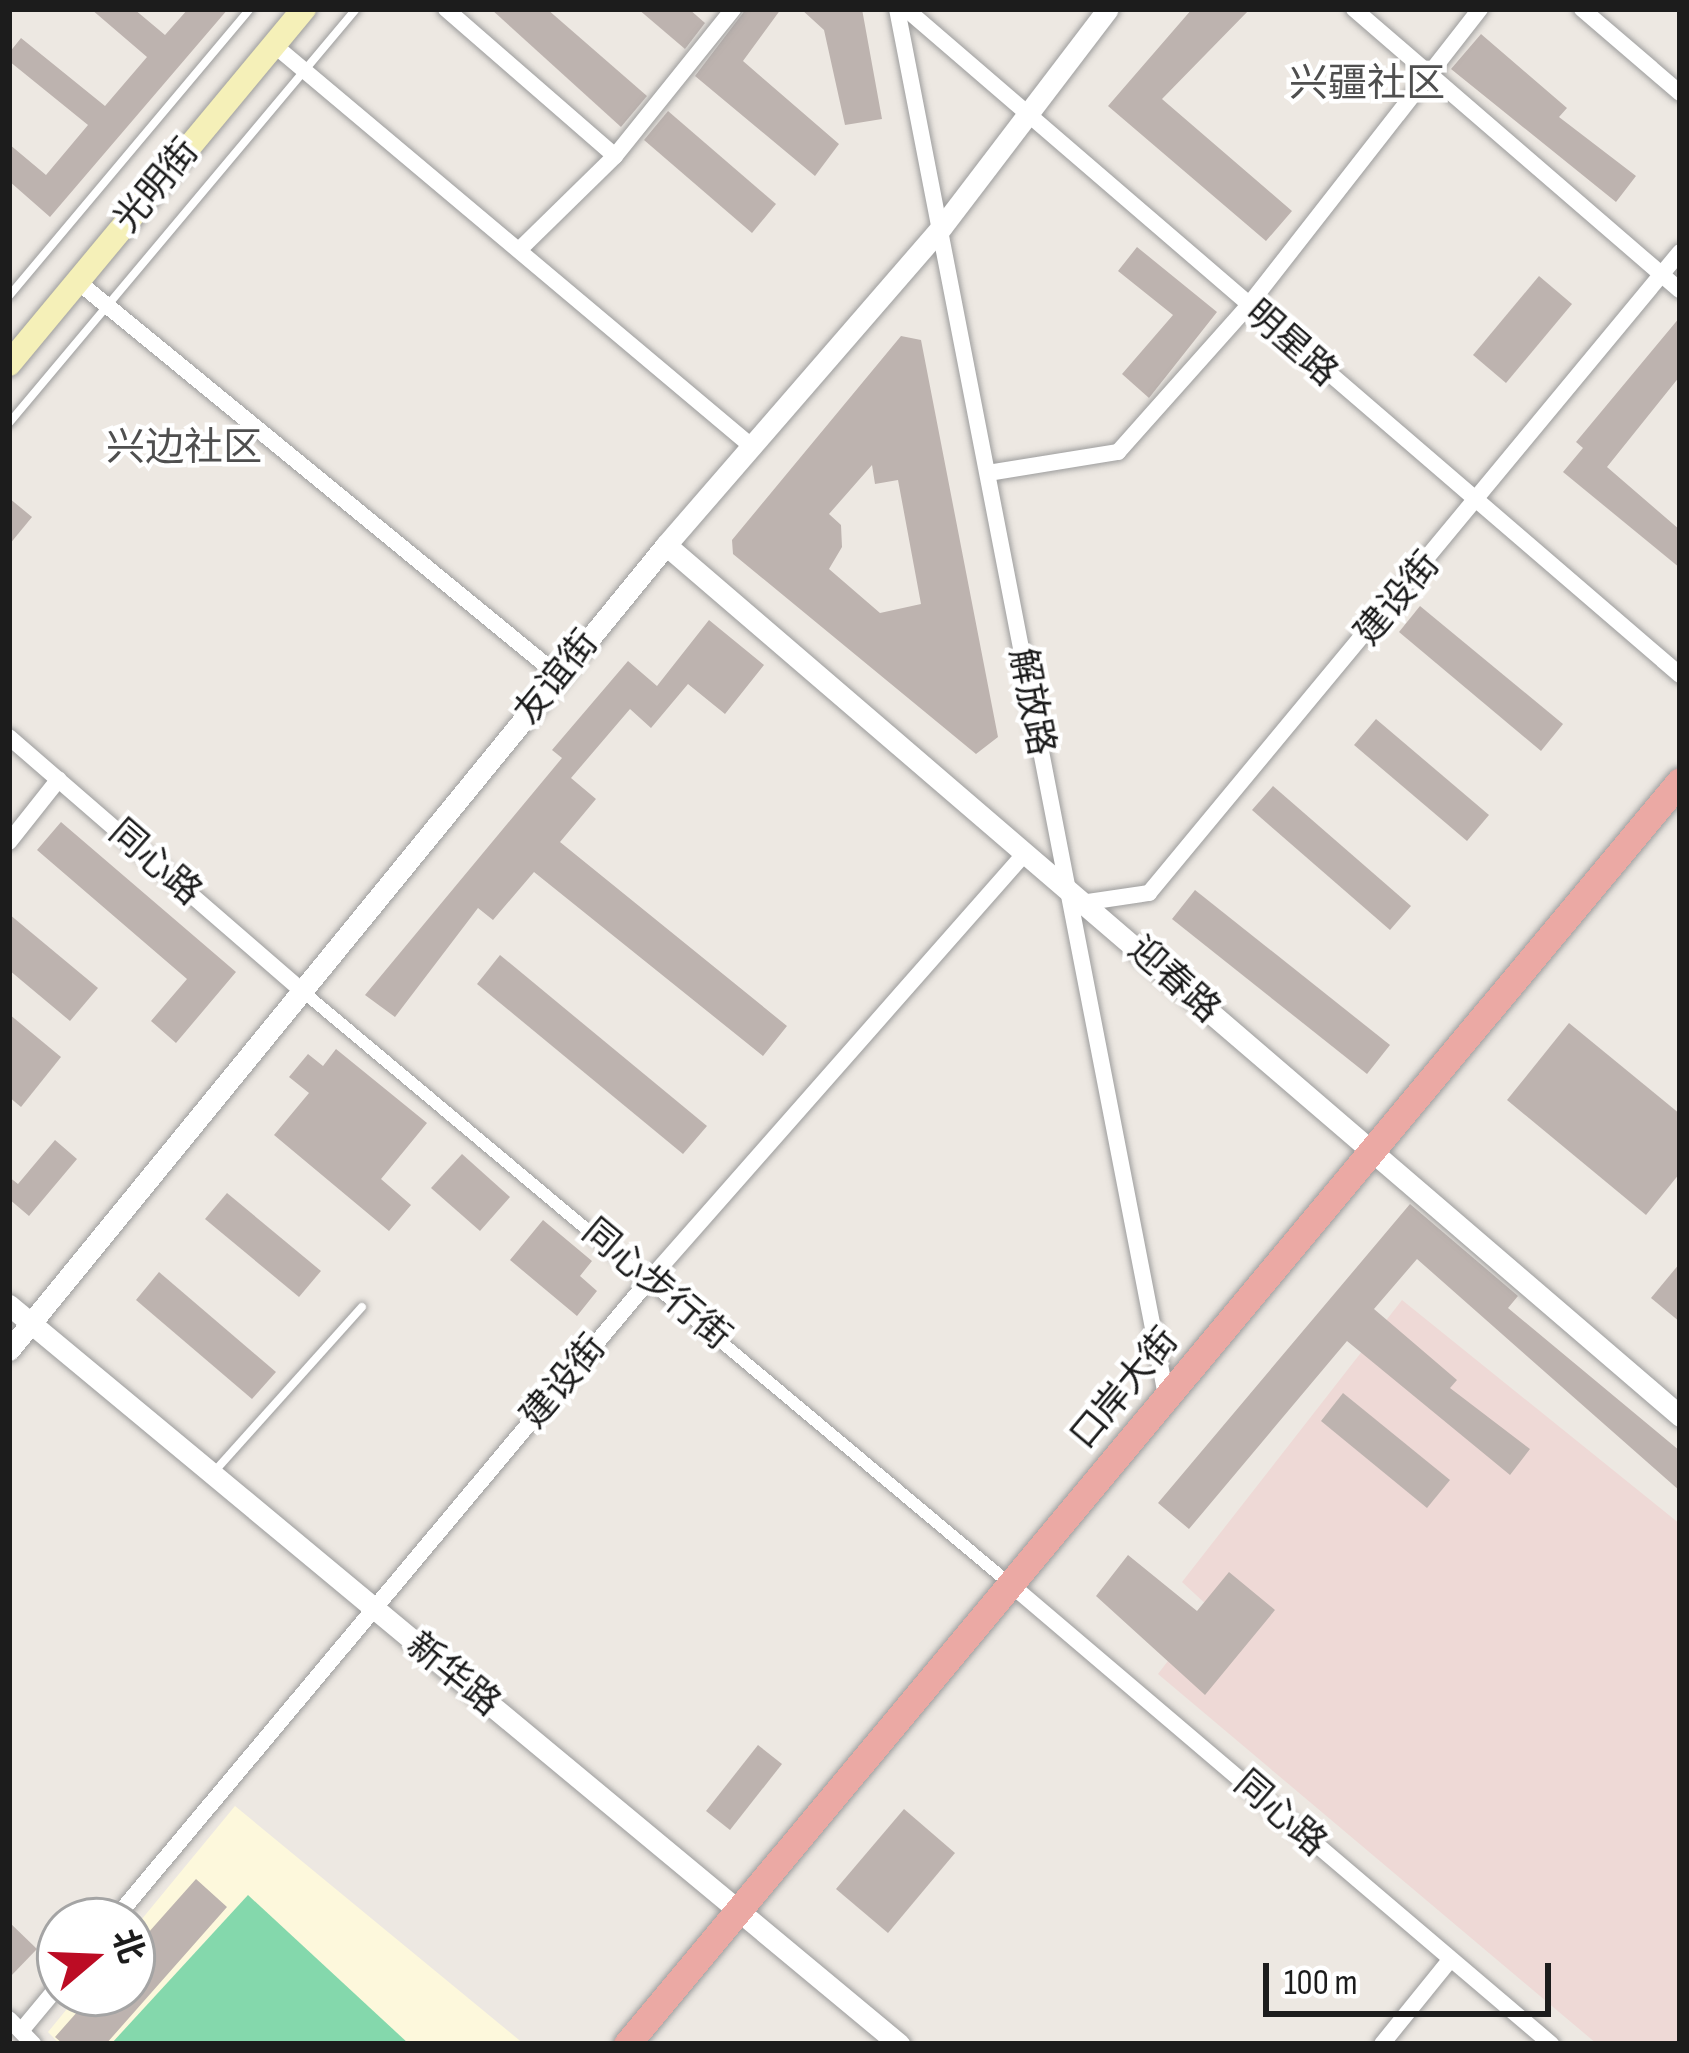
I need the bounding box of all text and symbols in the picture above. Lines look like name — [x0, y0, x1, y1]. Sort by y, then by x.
district label: 兴疆社区 — [1289, 62, 1445, 108]
street label: 光明街 — [106, 131, 208, 241]
street label: 明星路 — [1236, 292, 1346, 396]
district label: 兴边社区 — [106, 426, 262, 472]
street label: 建设街 — [1347, 544, 1449, 654]
street label: 友谊街 — [506, 622, 608, 734]
street label: 解放路 — [999, 645, 1063, 759]
street label: 同心路 — [100, 811, 210, 915]
street label: 迎春路 — [1119, 928, 1229, 1032]
street label: 同心步行街 — [573, 1211, 739, 1359]
street label: 口岸大街 — [1062, 1320, 1188, 1458]
street label: 建设街 — [513, 1327, 615, 1437]
street label: 新华路 — [397, 1624, 509, 1726]
street label: 同心路 — [1225, 1762, 1335, 1866]
north arrow — [36, 1897, 156, 2017]
text: 北 — [103, 1924, 151, 1968]
scale bar — [1269, 1939, 1557, 2013]
text: 100 m — [1284, 1962, 1358, 2005]

